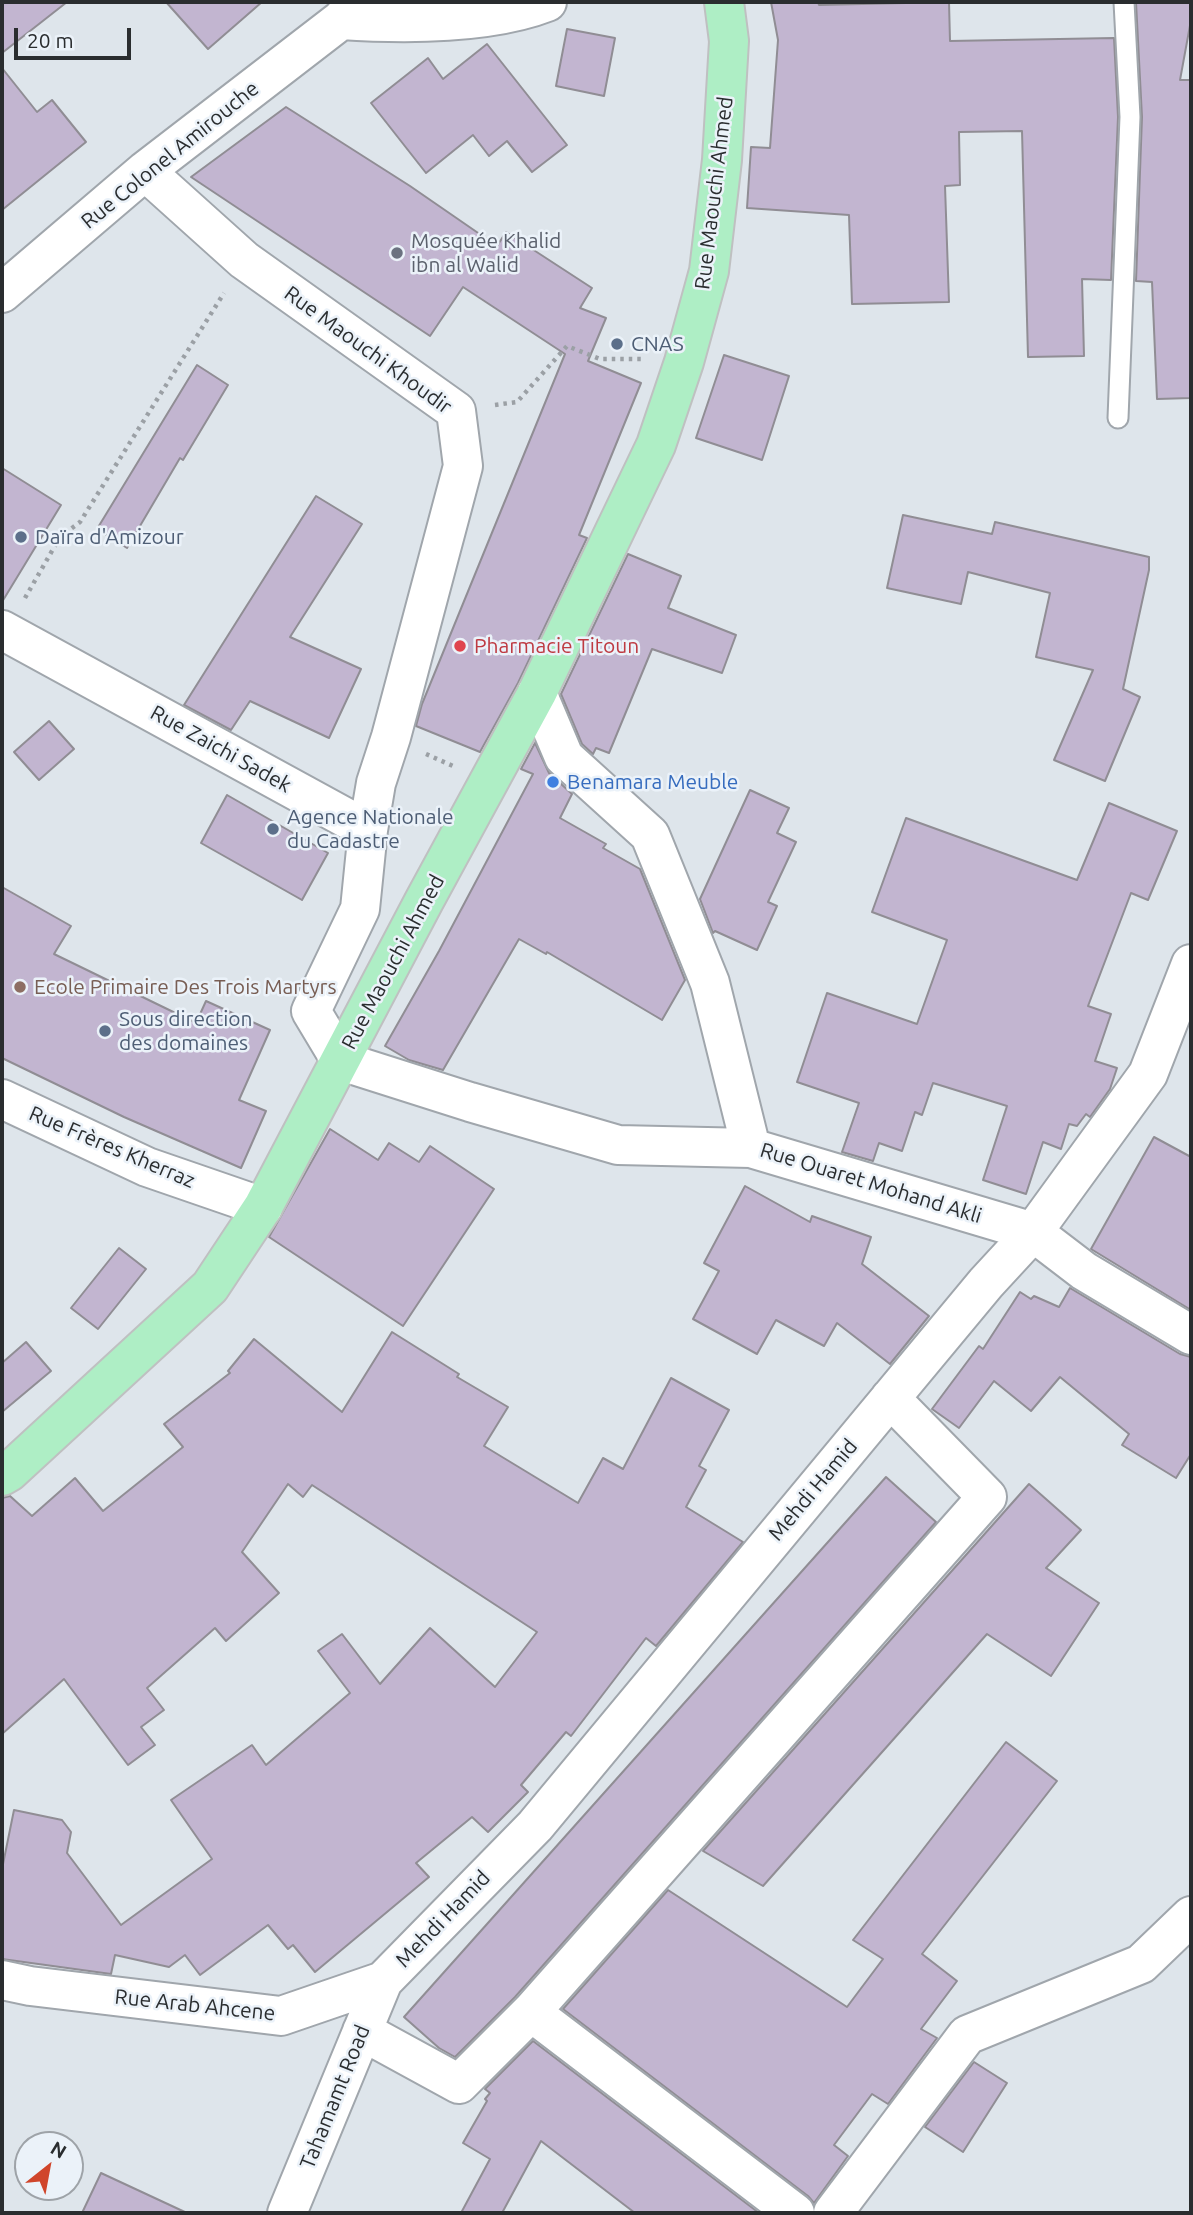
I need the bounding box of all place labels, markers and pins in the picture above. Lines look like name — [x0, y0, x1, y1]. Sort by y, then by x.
place label: Mosquée Khalid ibn al Walid — [411, 228, 561, 278]
marker: Mosquée Khalid ibn al Walid — [389, 245, 405, 261]
place label: CNAS — [631, 331, 684, 357]
marker: CNAS — [609, 336, 625, 352]
place label: Daïra d'Amizour — [35, 524, 184, 550]
marker: Daïra d'Amizour — [13, 529, 29, 545]
place label: Pharmacie Titoun — [474, 633, 639, 659]
marker: Pharmacie Titoun — [452, 638, 468, 654]
place label: Benamara Meuble — [567, 769, 738, 795]
marker: Benamara Meuble — [545, 774, 561, 790]
place label: Agence Nationale du Cadastre — [287, 804, 454, 854]
marker: Agence Nationale du Cadastre — [265, 821, 281, 837]
place label: Ecole Primaire Des Trois Martyrs — [34, 974, 337, 1000]
marker: Ecole Primaire Des Trois Martyrs — [12, 979, 28, 995]
place label: Sous direction des domaines — [119, 1006, 253, 1056]
marker: Sous direction des domaines — [97, 1023, 113, 1039]

